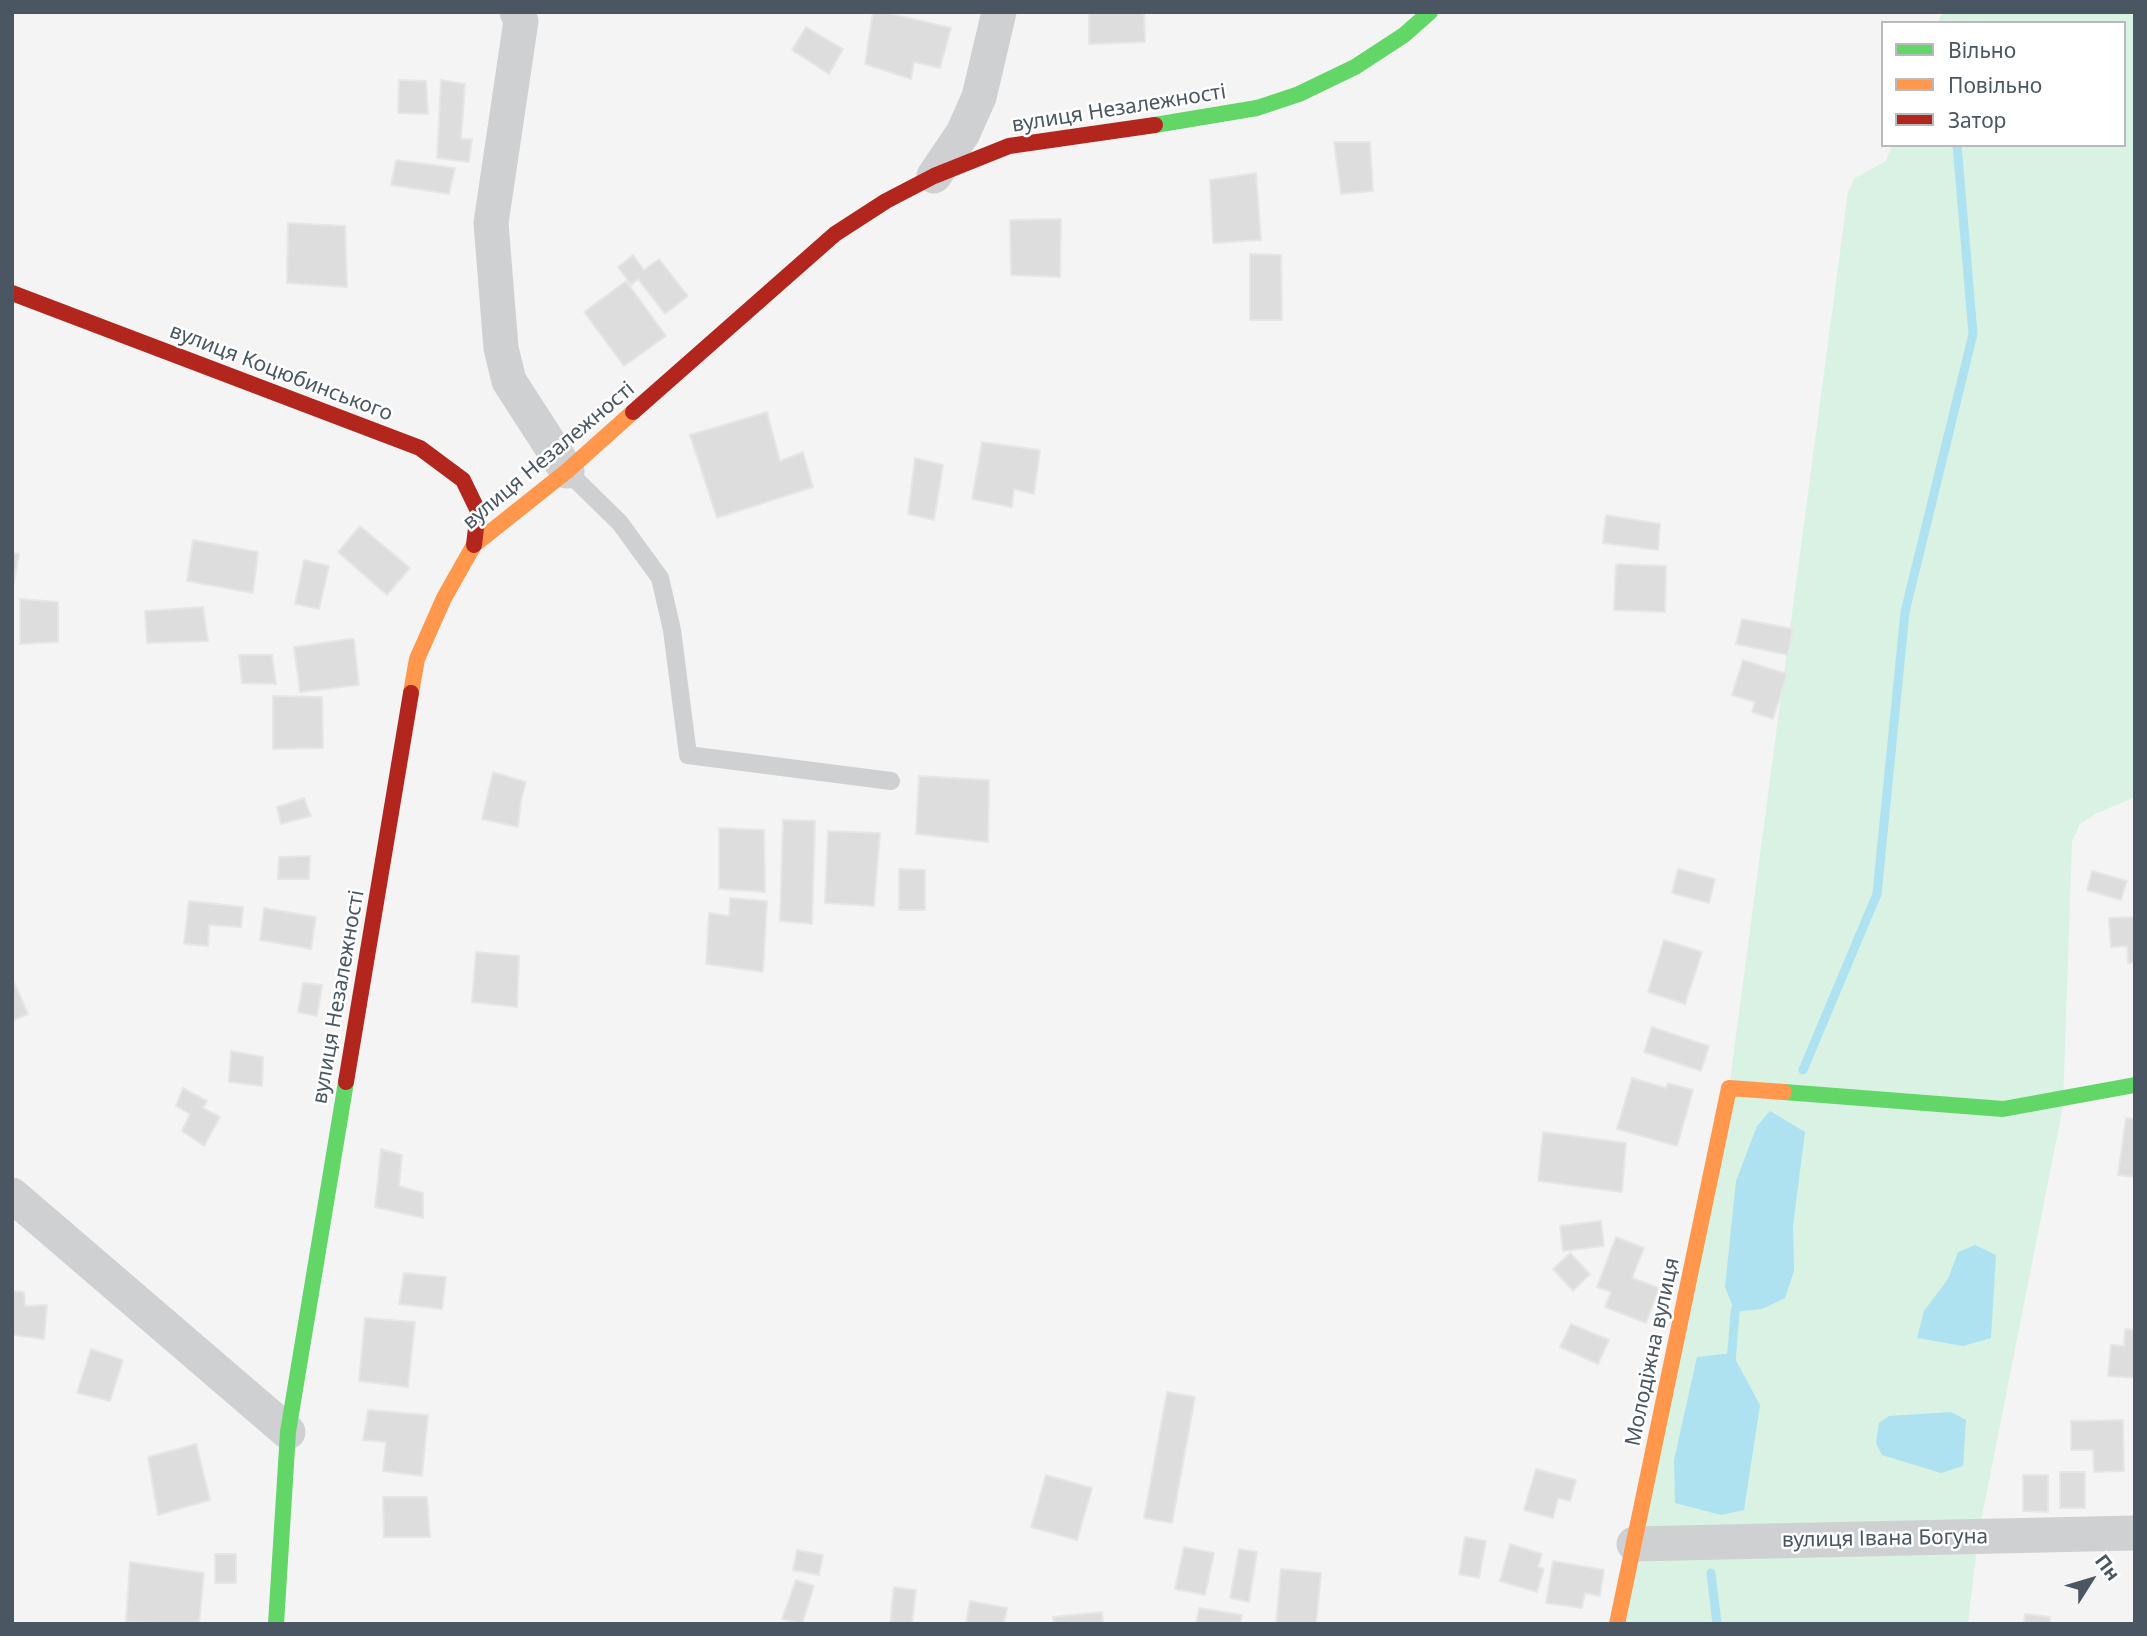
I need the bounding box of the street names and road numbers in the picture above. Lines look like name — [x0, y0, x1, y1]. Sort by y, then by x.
street label: вулиця Незалежності — [1010, 80, 1228, 138]
street label: вулиця Коцюбинського — [166, 319, 396, 427]
street label: вулиця Незалежності — [458, 377, 640, 535]
street label: вулиця Незалежності — [308, 888, 370, 1106]
street label: Молодіжна вулиця — [1621, 1256, 1685, 1448]
street label: вулиця Івана Богуна — [1782, 1525, 1988, 1553]

